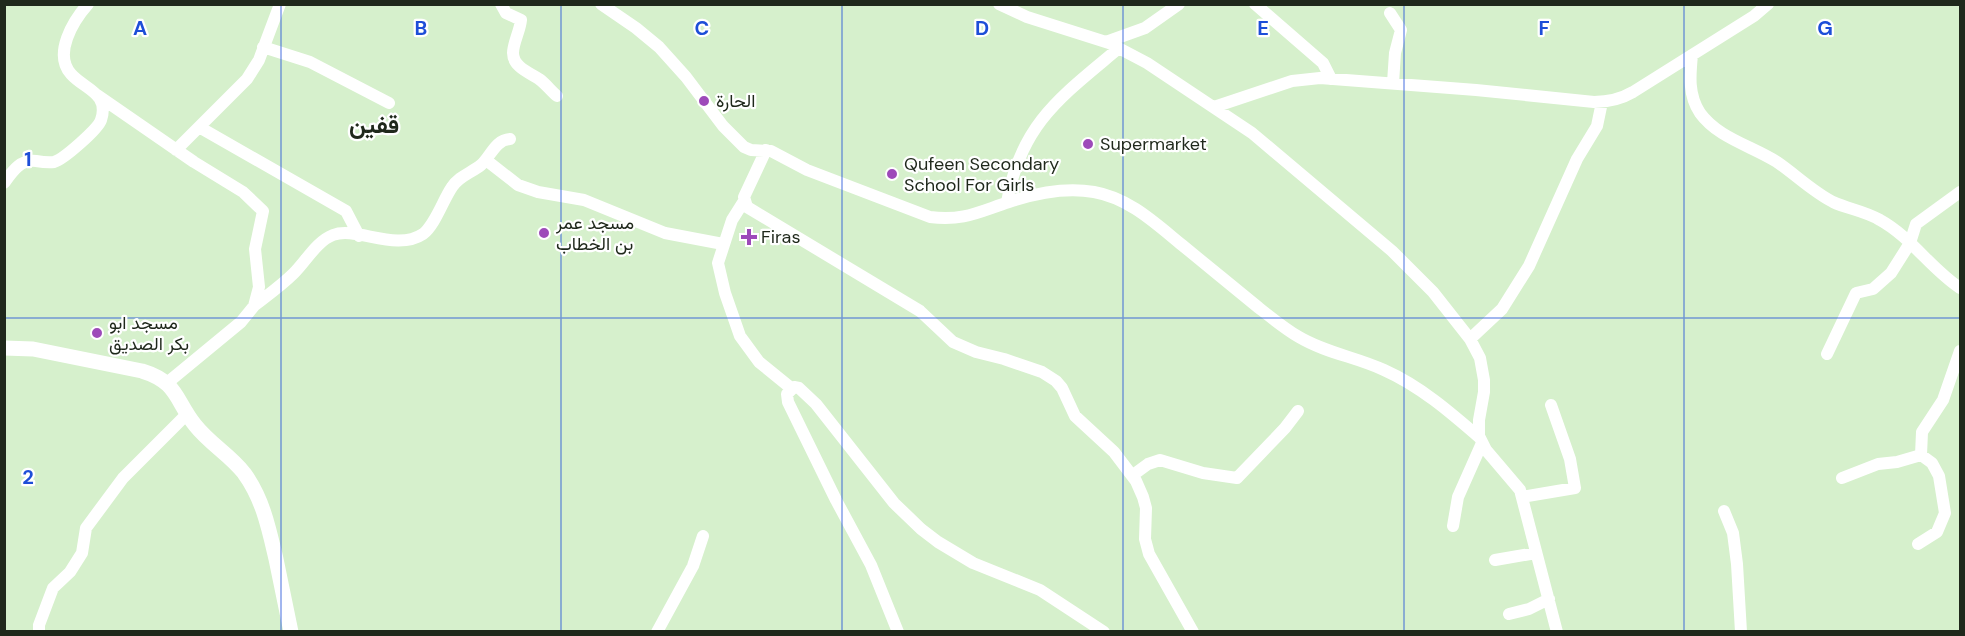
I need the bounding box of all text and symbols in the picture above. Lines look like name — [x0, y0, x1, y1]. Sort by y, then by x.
text: A — [133, 15, 147, 41]
text: B — [415, 15, 427, 41]
text: C — [695, 15, 709, 41]
text: D — [975, 15, 989, 41]
text: E — [1257, 15, 1269, 41]
text: F — [1538, 15, 1550, 41]
text: G — [1817, 15, 1833, 41]
place label: الحارة — [716, 89, 755, 113]
marker: الحارة — [697, 94, 711, 108]
district label: قفين — [349, 109, 399, 140]
place label: Supermarket — [1100, 132, 1207, 156]
marker: Supermarket — [1081, 137, 1095, 151]
text: 1 — [24, 146, 32, 172]
place label: Qufeen Secondary School For Girls — [904, 152, 1059, 197]
marker: Qufeen Secondary School For Girls — [885, 167, 899, 181]
place label: مسجد عمر بن الخطاب — [555, 211, 634, 256]
place label: Firas — [761, 225, 800, 249]
marker: مسجد عمر بن الخطاب — [537, 226, 551, 240]
marker: Firas — [742, 230, 756, 244]
place label: مسجد ابو بكر الصديق — [109, 311, 189, 356]
marker: مسجد ابو بكر الصديق — [90, 326, 104, 340]
text: 2 — [22, 464, 34, 490]

